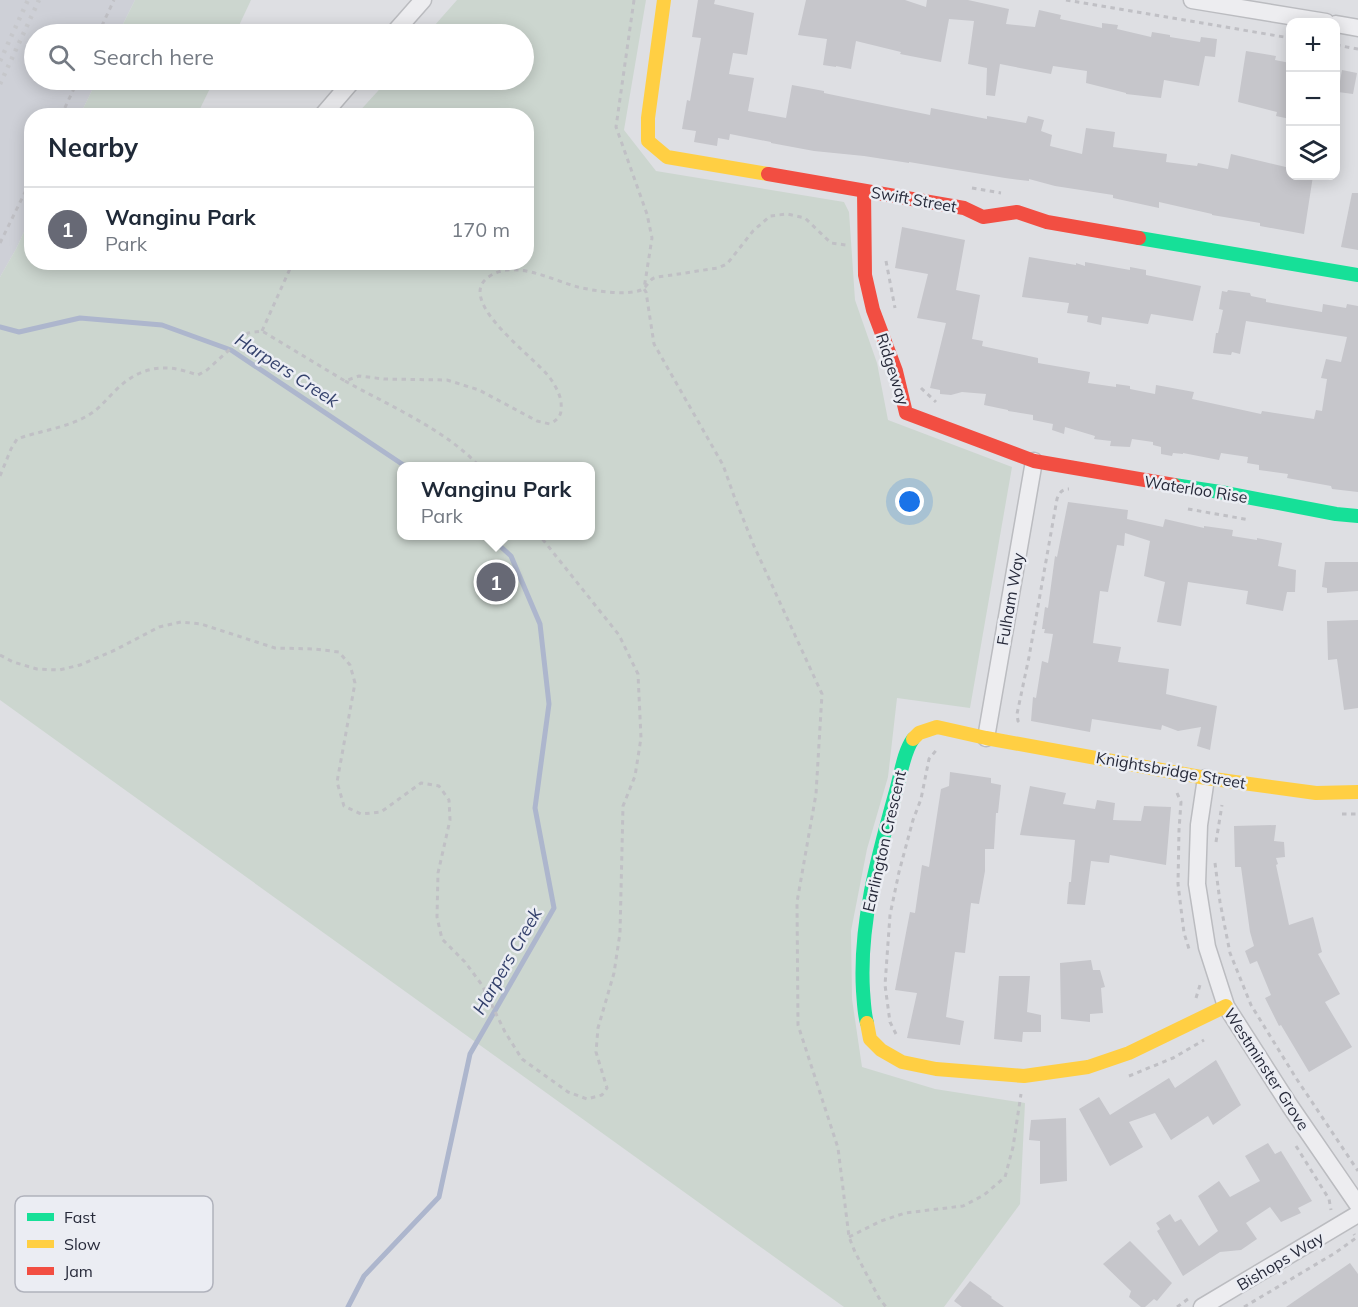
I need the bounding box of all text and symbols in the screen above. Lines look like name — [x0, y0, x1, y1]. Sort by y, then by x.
map controls — [1286, 18, 1340, 180]
button: + — [1286, 18, 1340, 72]
search box — [24, 24, 534, 90]
icon: search — [45, 41, 78, 74]
text: Search here — [93, 43, 214, 71]
button: − — [1286, 72, 1340, 126]
button: layers — [1286, 126, 1340, 180]
text: Nearby — [48, 131, 138, 164]
street label: Swift Street — [870, 182, 959, 216]
text: Wanginu Park — [105, 203, 256, 231]
text: 1 — [62, 217, 74, 242]
text: 170 m — [451, 217, 510, 242]
text: Park — [105, 231, 147, 256]
water label: Harpers Creek — [231, 328, 344, 413]
street label: Ridgeway — [872, 330, 914, 408]
popup — [397, 462, 595, 540]
street label: Waterloo Rise — [1143, 471, 1249, 507]
text: Wanginu Park — [421, 475, 571, 503]
your location — [895, 487, 924, 516]
text: Park — [421, 503, 463, 528]
street label: Fulham Way — [992, 551, 1028, 647]
pin: 1 — [476, 560, 516, 604]
street label: Knightsbridge Street — [1095, 747, 1248, 793]
street label: Earlington Crescent — [858, 768, 910, 914]
water label: Harpers Creek — [467, 903, 547, 1018]
street label: Westminster Grove — [1220, 1004, 1314, 1134]
legend — [15, 1196, 213, 1292]
text: Fast — [64, 1207, 96, 1227]
street label: Bishops Way — [1233, 1227, 1327, 1295]
text: Slow — [64, 1234, 101, 1254]
text: Jam — [64, 1261, 93, 1281]

